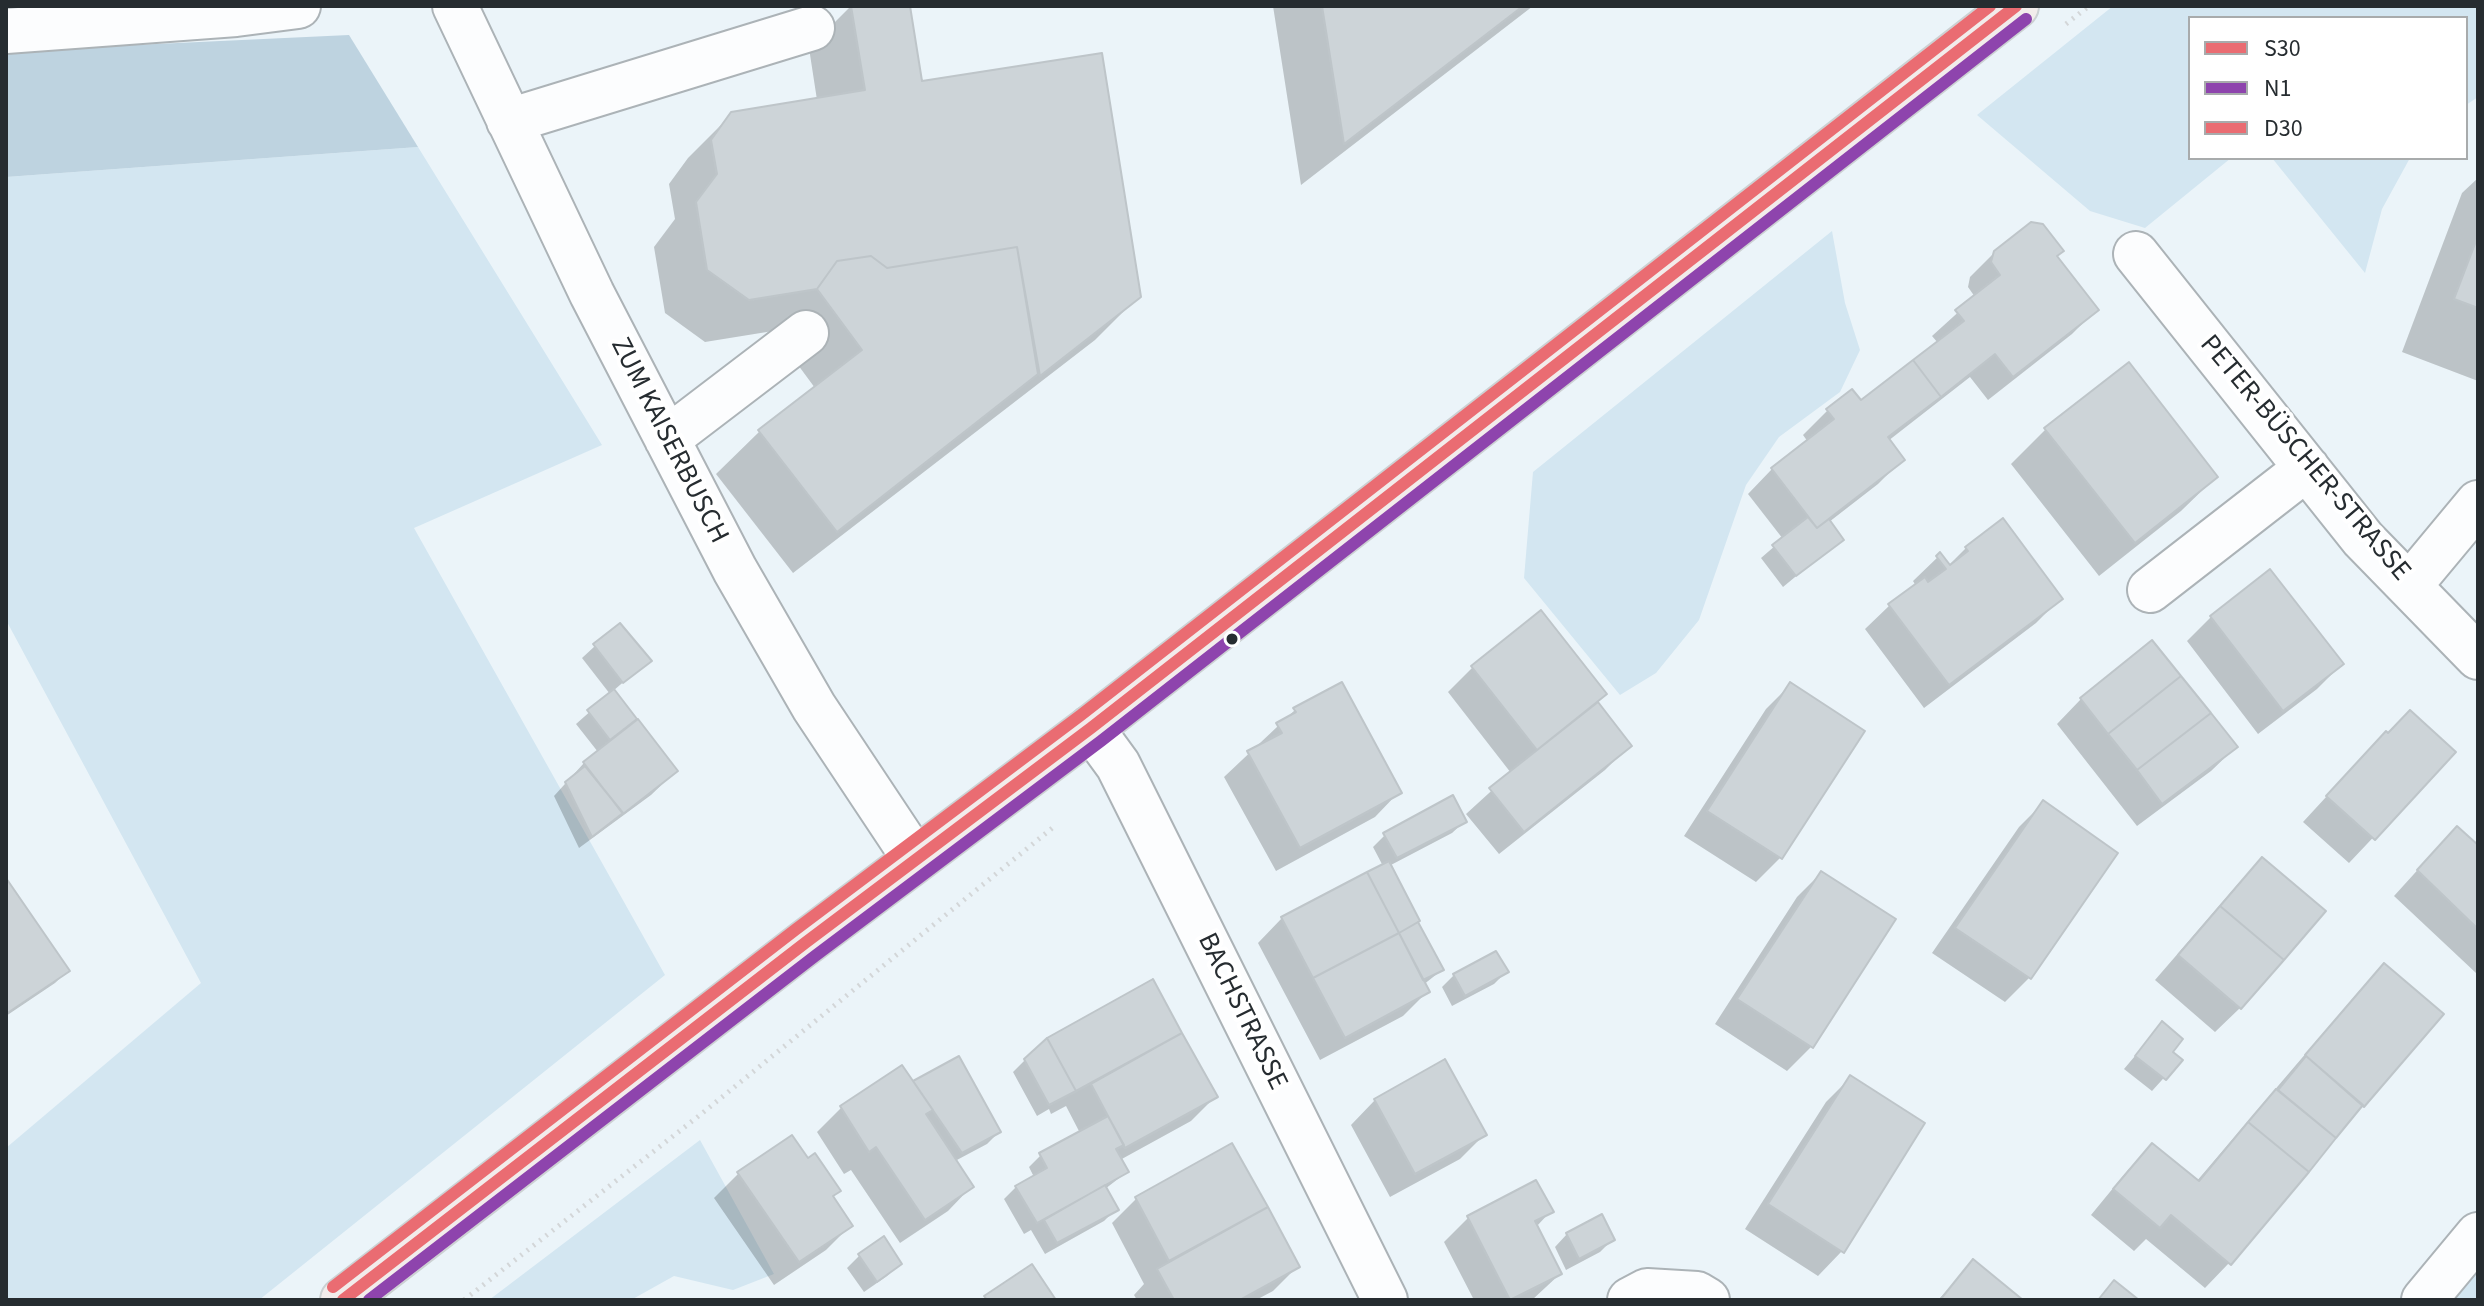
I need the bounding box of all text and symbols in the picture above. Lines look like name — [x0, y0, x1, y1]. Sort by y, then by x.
legend — [2188, 16, 2468, 160]
text: S30 — [2264, 31, 2301, 66]
text: N1 — [2264, 71, 2291, 106]
text: D30 — [2264, 111, 2303, 146]
street label: PETER-BÜSCHER-STRASSE — [2191, 329, 2417, 589]
street label: ZUM KAISERBUSCH — [602, 333, 734, 549]
unlabelled marker — [1224, 631, 1240, 647]
street label: BACHSTRASSE — [1189, 928, 1293, 1096]

